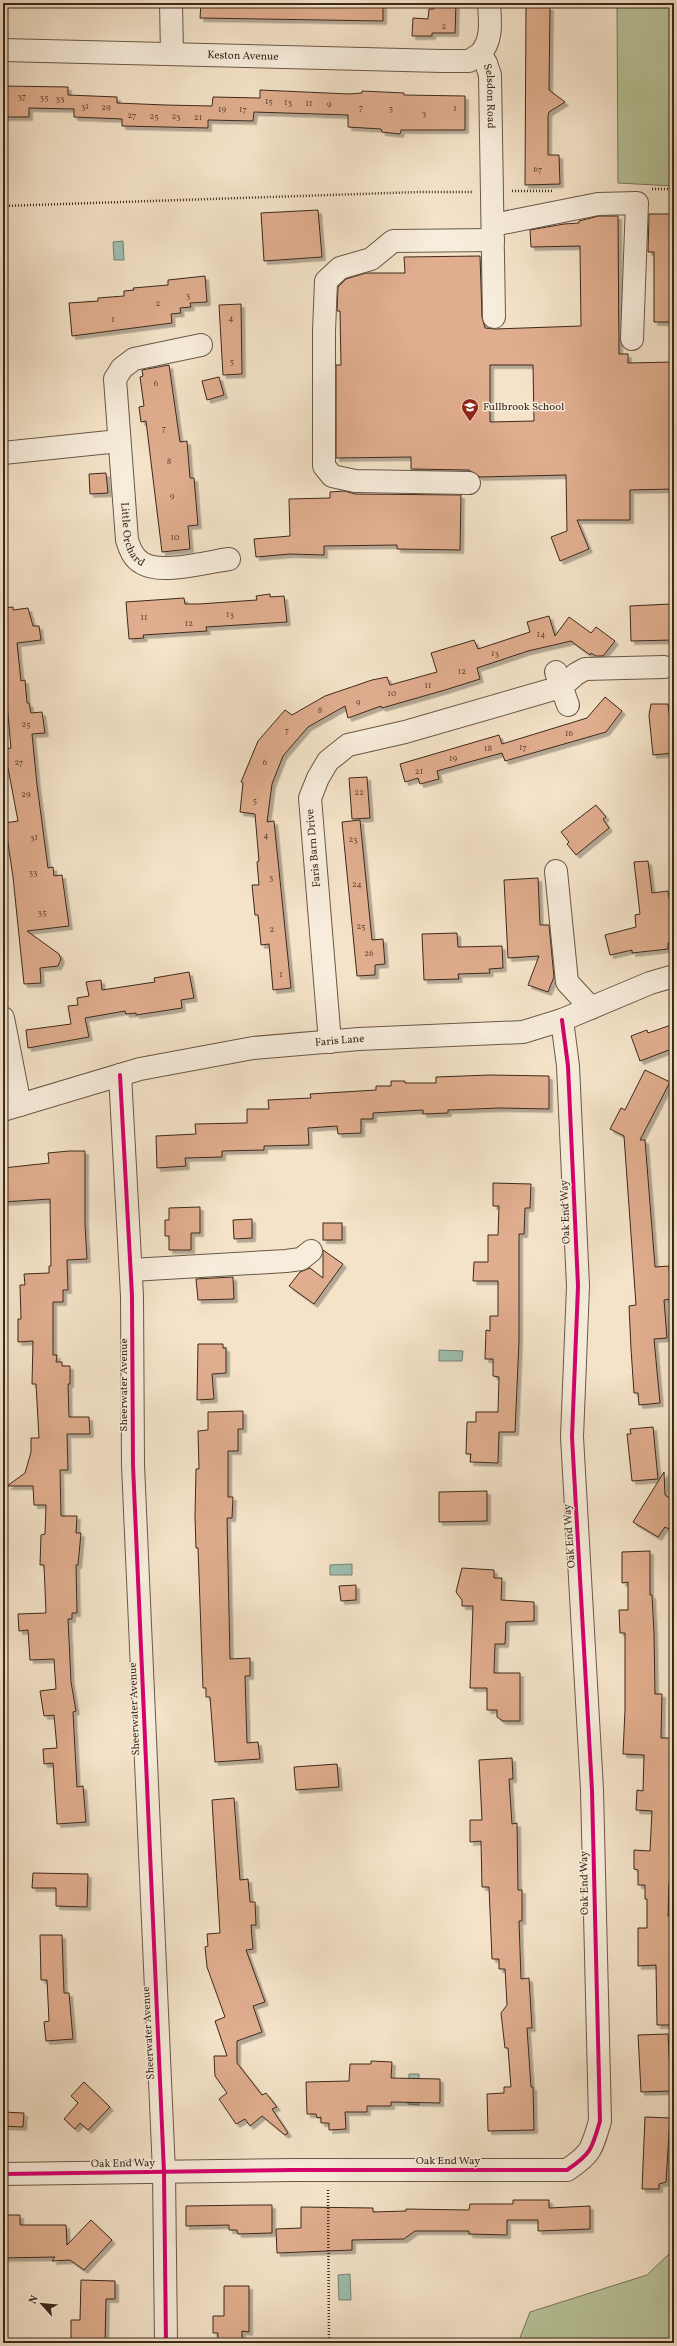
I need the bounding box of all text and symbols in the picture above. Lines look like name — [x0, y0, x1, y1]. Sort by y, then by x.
house number: 2 — [442, 20, 447, 33]
street label: Keston Avenue — [207, 48, 279, 64]
street label: Selsdon Road — [479, 62, 498, 129]
house number: 37 — [18, 90, 26, 103]
house number: 35 — [40, 91, 48, 104]
house number: 33 — [55, 92, 65, 105]
house number: 15 — [265, 95, 273, 108]
house number: 13 — [284, 96, 292, 109]
house number: 11 — [306, 97, 312, 110]
house number: 9 — [327, 98, 332, 111]
house number: 31 — [81, 100, 89, 113]
house number: 29 — [101, 101, 111, 114]
house number: 7 — [359, 101, 363, 114]
house number: 5 — [389, 102, 393, 115]
house number: 1 — [453, 102, 457, 115]
house number: 19 — [218, 103, 226, 116]
house number: 17 — [239, 103, 247, 116]
house number: 3 — [422, 107, 427, 120]
house number: 27 — [128, 109, 136, 122]
house number: 25 — [149, 110, 159, 123]
house number: 23 — [171, 110, 181, 123]
house number: 21 — [194, 111, 202, 124]
house number: 67 — [534, 163, 542, 176]
house number: 3 — [186, 289, 191, 302]
house number: 2 — [156, 297, 161, 310]
house number: 4 — [228, 312, 234, 325]
house number: 1 — [111, 313, 115, 326]
house number: 5 — [230, 355, 234, 368]
house number: 6 — [154, 377, 159, 390]
school or university icon: Fullbrook School — [460, 397, 480, 422]
place label: Fullbrook School — [483, 400, 564, 415]
house number: 7 — [162, 422, 166, 435]
house number: 8 — [167, 455, 172, 468]
house number: 9 — [170, 490, 175, 503]
street label: Little Orchard — [117, 502, 148, 570]
house number: 10 — [171, 531, 180, 544]
house number: 13 — [226, 608, 234, 621]
house number: 11 — [141, 611, 147, 624]
house number: 12 — [185, 617, 193, 630]
house number: 14 — [537, 628, 545, 641]
house number: 13 — [491, 647, 499, 660]
house number: 12 — [458, 665, 466, 678]
house number: 11 — [425, 679, 431, 692]
house number: 10 — [388, 687, 397, 700]
house number: 9 — [356, 696, 361, 709]
house number: 8 — [318, 704, 323, 717]
house number: 25 — [21, 718, 31, 731]
house number: 7 — [285, 724, 289, 737]
house number: 16 — [565, 727, 573, 740]
house number: 17 — [519, 741, 527, 754]
house number: 18 — [484, 742, 492, 755]
house number: 19 — [449, 752, 457, 765]
house number: 27 — [15, 756, 23, 769]
house number: 6 — [263, 756, 268, 769]
house number: 21 — [415, 765, 423, 778]
house number: 22 — [354, 786, 364, 799]
house number: 29 — [21, 788, 31, 801]
house number: 5 — [253, 794, 257, 807]
street label: Faris Barn Drive — [303, 808, 325, 888]
house number: 4 — [263, 829, 269, 842]
house number: 31 — [30, 831, 38, 844]
house number: 23 — [348, 833, 358, 846]
house number: 33 — [28, 866, 38, 879]
house number: 3 — [269, 871, 274, 884]
house number: 24 — [352, 878, 362, 891]
house number: 35 — [38, 906, 46, 919]
house number: 25 — [356, 920, 366, 933]
house number: 2 — [270, 923, 275, 936]
house number: 26 — [364, 947, 374, 960]
house number: 1 — [279, 968, 283, 981]
street label: Faris Lane — [315, 1031, 365, 1050]
street label: Oak End Way — [557, 1180, 575, 1244]
street label: Sheerwater Avenue — [117, 1338, 132, 1432]
street label: Oak End Way — [560, 1503, 580, 1569]
street label: Sheerwater Avenue — [126, 1662, 144, 1756]
street label: Oak End Way — [577, 1851, 593, 1915]
street label: Sheerwater Avenue — [139, 1986, 159, 2080]
street label: Oak End Way — [416, 2154, 480, 2169]
street label: Oak End Way — [91, 2156, 155, 2172]
north arrow — [22, 2284, 62, 2324]
text: N — [26, 2293, 43, 2307]

